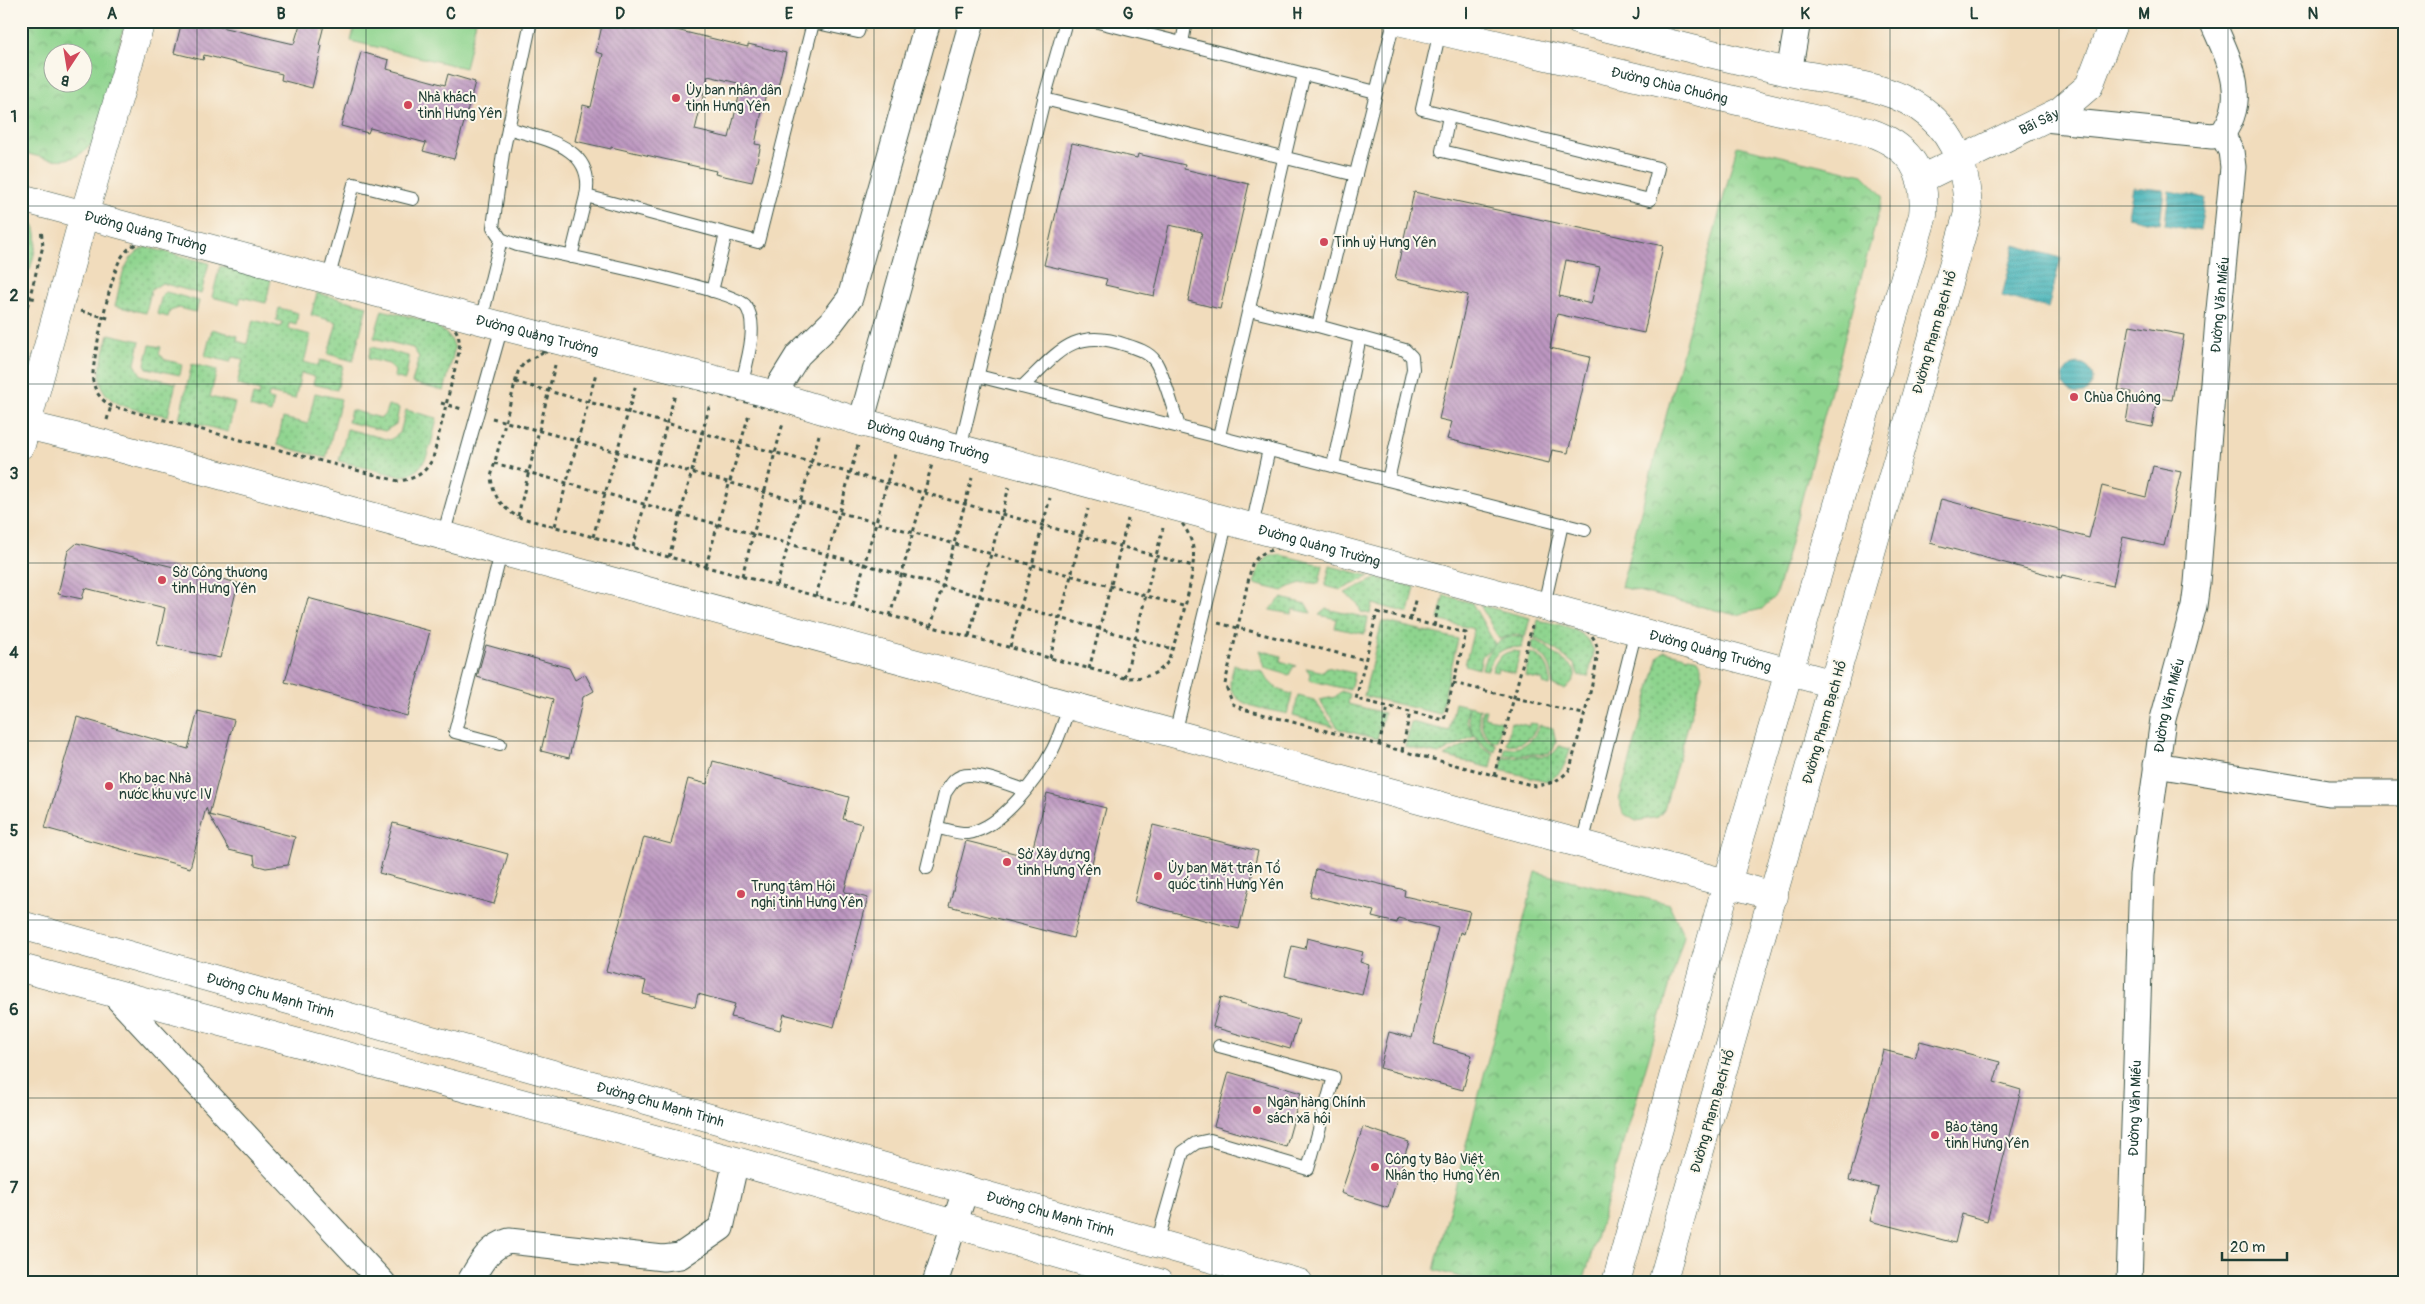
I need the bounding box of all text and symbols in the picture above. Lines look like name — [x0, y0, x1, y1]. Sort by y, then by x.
text: A — [107, 4, 118, 24]
text: B — [276, 4, 286, 24]
text: C — [446, 4, 456, 24]
text: D — [615, 4, 625, 24]
text: E — [785, 4, 794, 24]
text: F — [954, 4, 964, 24]
text: G — [1123, 4, 1134, 24]
text: H — [1292, 4, 1302, 24]
text: I — [1464, 4, 1468, 24]
text: J — [1632, 4, 1640, 24]
text: K — [1800, 4, 1810, 24]
text: L — [1969, 4, 1979, 24]
text: M — [2138, 4, 2150, 24]
text: N — [2308, 4, 2319, 24]
north arrow — [42, 42, 92, 92]
street label: Đường Chùa Chuông — [1609, 63, 1730, 107]
text: B — [60, 71, 71, 89]
place label: Ủy ban nhân dân tỉnh Hưng Yên — [685, 82, 782, 115]
place label: Nhà khách tỉnh Hưng Yên — [417, 89, 502, 122]
marker: Ủy ban nhân dân tỉnh Hưng Yên — [670, 92, 682, 104]
marker: Nhà khách tỉnh Hưng Yên — [402, 99, 414, 111]
street label: Bãi Sậy — [2016, 105, 2062, 139]
text: 1 — [11, 107, 17, 127]
street label: Đường Quảng Trường — [82, 207, 209, 256]
place label: Tỉnh uỷ Hưng Yên — [1334, 234, 1436, 251]
marker: Tỉnh uỷ Hưng Yên — [1318, 236, 1330, 248]
street label: Đường Văn Miếu — [2207, 256, 2233, 354]
street label: Đường Phạm Bạch Hổ — [1908, 268, 1960, 396]
text: 2 — [10, 286, 19, 306]
street label: Đường Quảng Trường — [474, 311, 600, 359]
place label: Chùa Chuông — [2084, 389, 2161, 406]
marker: Chùa Chuông — [2068, 391, 2080, 403]
street label: Đường Quảng Trường — [865, 416, 991, 465]
text: 3 — [10, 464, 19, 484]
street label: Đường Quảng Trường — [1256, 521, 1382, 570]
place label: Sở Công thương tỉnh Hưng Yên — [171, 564, 268, 597]
marker: Sở Công thương tỉnh Hưng Yên — [156, 574, 168, 586]
street label: Đường Quảng Trường — [1647, 627, 1773, 676]
text: 4 — [9, 643, 19, 663]
street label: Đường Văn Miếu — [2151, 657, 2188, 754]
street label: Đường Phạm Bạch Hổ — [1798, 658, 1850, 786]
place label: Kho bạc Nhà nước khu vực IV — [119, 770, 212, 803]
marker: Kho bạc Nhà nước khu vực IV — [103, 780, 115, 792]
text: 5 — [10, 821, 19, 841]
place label: Sở Xây dựng tỉnh Hưng Yên — [1016, 846, 1101, 879]
marker: Sở Xây dựng tỉnh Hưng Yên — [1001, 856, 1013, 868]
place label: Ủy ban Mặt trận Tổ quốc tỉnh Hưng Yên — [1168, 859, 1284, 893]
marker: Ủy ban Mặt trận Tổ quốc tỉnh Hưng Yên — [1152, 870, 1164, 882]
place label: Trung tâm Hội nghị tỉnh Hưng Yên — [751, 878, 863, 911]
marker: Trung tâm Hội nghị tỉnh Hưng Yên — [735, 888, 747, 900]
street label: Đường Chu Mạnh Trinh — [204, 969, 336, 1021]
text: 6 — [9, 1000, 19, 1020]
street label: Đường Phạm Bạch Hổ — [1686, 1047, 1738, 1175]
street label: Đường Văn Miếu — [2125, 1060, 2145, 1157]
street label: Đường Chu Mạnh Trinh — [594, 1079, 726, 1131]
place label: Ngân hàng Chính sách xã hội — [1267, 1094, 1366, 1127]
marker: Ngân hàng Chính sách xã hội — [1251, 1104, 1263, 1116]
place label: Bảo tàng tỉnh Hưng Yên — [1944, 1119, 2029, 1152]
marker: Bảo tàng tỉnh Hưng Yên — [1929, 1129, 1941, 1141]
place label: Công ty Bảo Việt Nhân thọ Hưng Yên — [1385, 1151, 1500, 1184]
marker: Công ty Bảo Việt Nhân thọ Hưng Yên — [1369, 1161, 1381, 1173]
text: 7 — [10, 1178, 19, 1198]
street label: Đường Chu Mạnh Trinh — [984, 1188, 1116, 1240]
scale bar — [2222, 1229, 2288, 1261]
text: 20 m — [2230, 1238, 2265, 1257]

